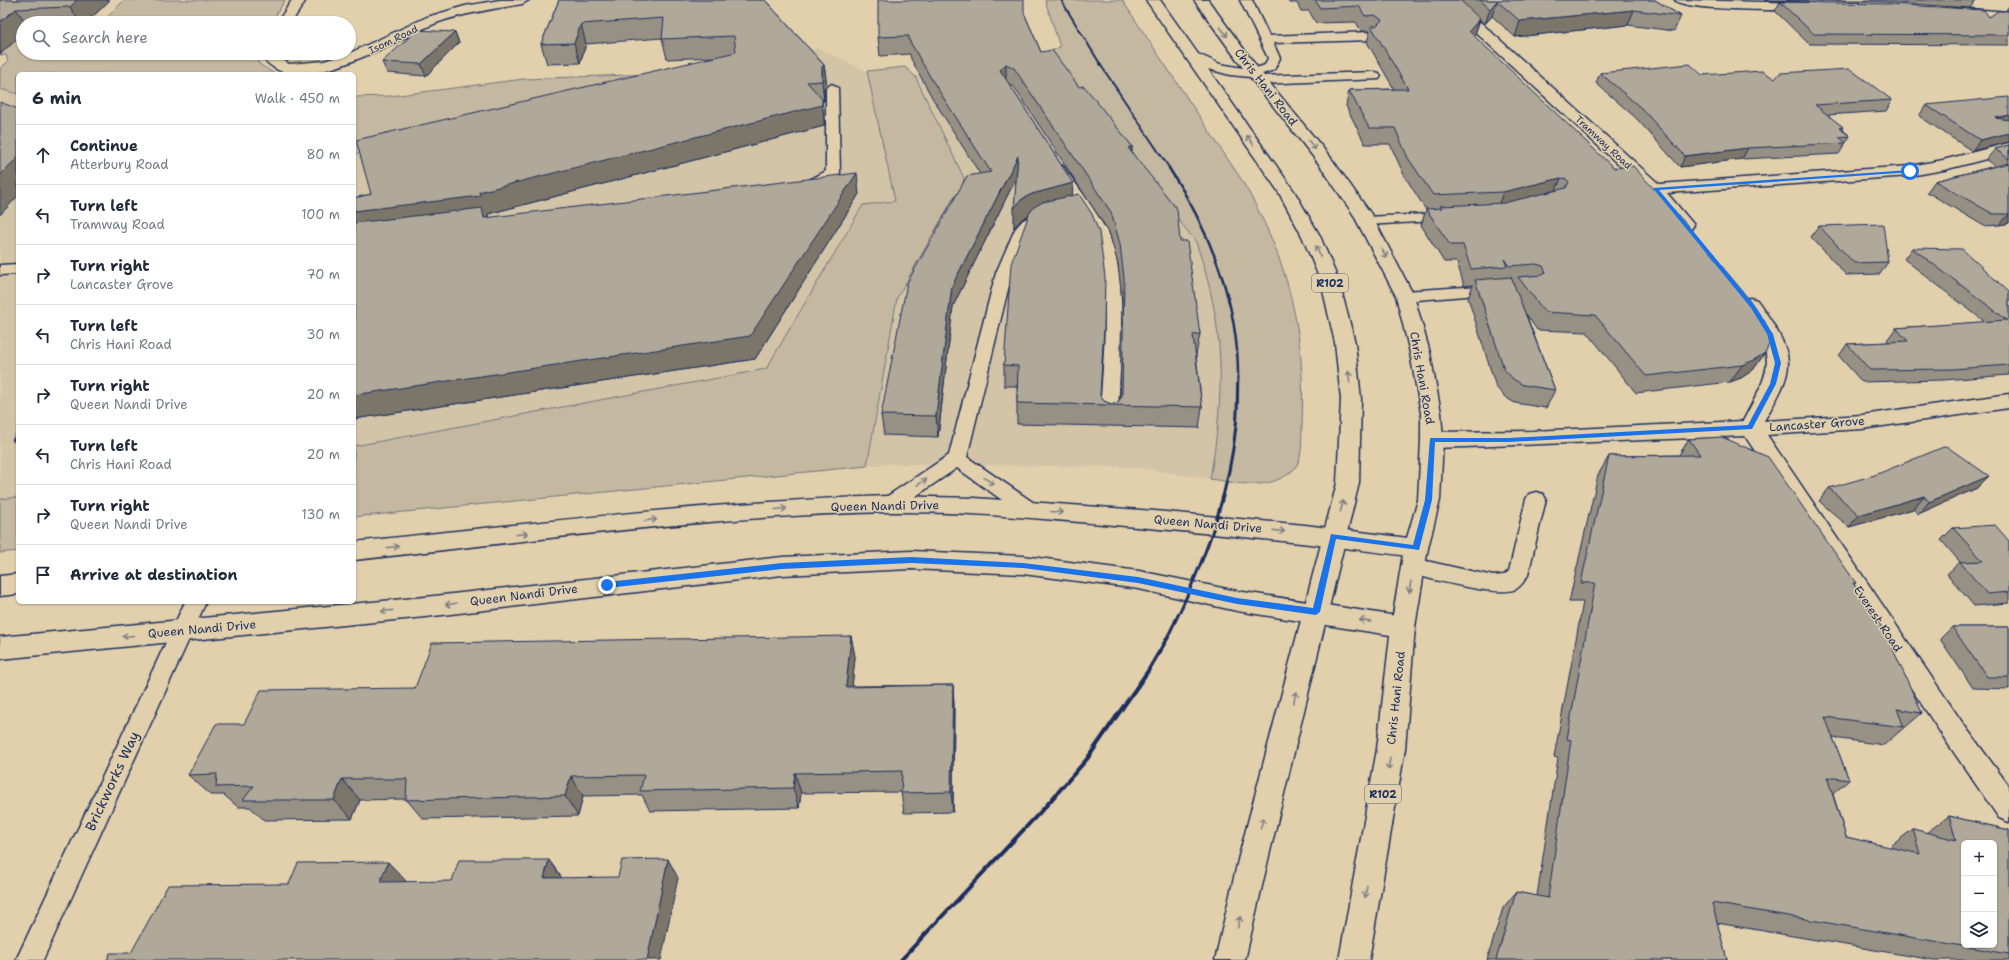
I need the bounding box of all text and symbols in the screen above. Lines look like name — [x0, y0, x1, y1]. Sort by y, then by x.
search box — [16, 16, 356, 60]
street label: Isom Road — [366, 22, 421, 57]
one-way arrow — [1219, 26, 1228, 37]
icon: search — [30, 27, 52, 49]
text: Search here — [62, 28, 148, 48]
street label: Chris Hani Road — [1231, 45, 1301, 129]
text: 6 min — [32, 87, 82, 109]
text: Walk · 450 m — [255, 90, 340, 107]
street label: Tramway Road — [1573, 113, 1635, 172]
one-way arrow — [1246, 135, 1254, 146]
text: Continue — [70, 136, 138, 156]
one-way arrow — [1308, 139, 1317, 150]
icon: ahead — [32, 144, 54, 166]
text: 80 m — [306, 146, 340, 163]
text: Atterbury Road — [70, 156, 168, 173]
route start — [1901, 162, 1919, 180]
text: Turn left — [70, 196, 138, 216]
icon: left — [32, 204, 54, 226]
text: 100 m — [301, 206, 340, 223]
text: Tramway Road — [70, 216, 165, 233]
one-way arrow — [1313, 246, 1321, 258]
one-way arrow — [1380, 247, 1388, 259]
text: Turn right — [70, 256, 150, 276]
icon: right — [32, 264, 54, 286]
text: 70 m — [306, 266, 340, 283]
road number: R102 — [1312, 274, 1348, 292]
text: Lancaster Grove — [70, 276, 174, 293]
text: Turn left — [70, 316, 138, 336]
icon: left — [32, 324, 54, 346]
text: 30 m — [306, 326, 340, 343]
street label: Chris Hani Road — [1406, 330, 1438, 426]
text: Chris Hani Road — [70, 336, 172, 353]
one-way arrow — [1345, 371, 1352, 384]
text: Turn right — [70, 376, 150, 396]
icon: right — [32, 384, 54, 406]
text: 20 m — [307, 386, 340, 403]
text: Queen Nandi Drive — [70, 396, 188, 413]
street label: Lancaster Grove — [1769, 413, 1865, 435]
text: Turn left — [70, 436, 138, 456]
icon: left — [32, 444, 54, 466]
text: 20 m — [307, 446, 340, 463]
text: Chris Hani Road — [70, 456, 172, 473]
one-way arrow — [983, 477, 994, 485]
one-way arrow — [917, 478, 928, 486]
text: Turn right — [70, 496, 150, 516]
street label: Queen Nandi Drive — [831, 497, 940, 515]
one-way arrow — [1338, 500, 1346, 513]
icon: right — [32, 504, 54, 526]
one-way arrow — [774, 505, 787, 512]
text: 130 m — [302, 506, 340, 523]
one-way arrow — [1050, 508, 1063, 515]
street label: Queen Nandi Drive — [1153, 511, 1263, 537]
text: Queen Nandi Drive — [70, 516, 188, 533]
one-way arrow — [644, 517, 657, 524]
one-way arrow — [1272, 527, 1285, 534]
one-way arrow — [515, 530, 528, 537]
one-way arrow — [386, 544, 399, 551]
icon: arrive — [32, 564, 54, 586]
text: Arrive at destination — [70, 565, 238, 585]
route end — [598, 576, 616, 594]
street label: Queen Nandi Drive — [469, 580, 579, 610]
one-way arrow — [1406, 580, 1414, 593]
street label: Everest Road — [1850, 583, 1906, 656]
one-way arrow — [445, 600, 458, 607]
one-way arrow — [381, 607, 394, 614]
street label: Queen Nandi Drive — [147, 616, 257, 642]
one-way arrow — [1359, 616, 1372, 624]
one-way arrow — [122, 632, 135, 640]
street label: Chris Hani Road — [1383, 650, 1409, 746]
one-way arrow — [1292, 691, 1299, 704]
street label: Brickworks Way — [81, 728, 143, 834]
one-way arrow — [1384, 757, 1392, 770]
road number: R102 — [1365, 785, 1401, 803]
one-way arrow — [1259, 816, 1267, 829]
map controls — [1961, 840, 1997, 948]
button: + — [1961, 840, 1997, 876]
button: − — [1961, 876, 1997, 912]
one-way arrow — [1362, 885, 1370, 898]
button: layers — [1961, 912, 1997, 948]
one-way arrow — [1235, 916, 1243, 929]

